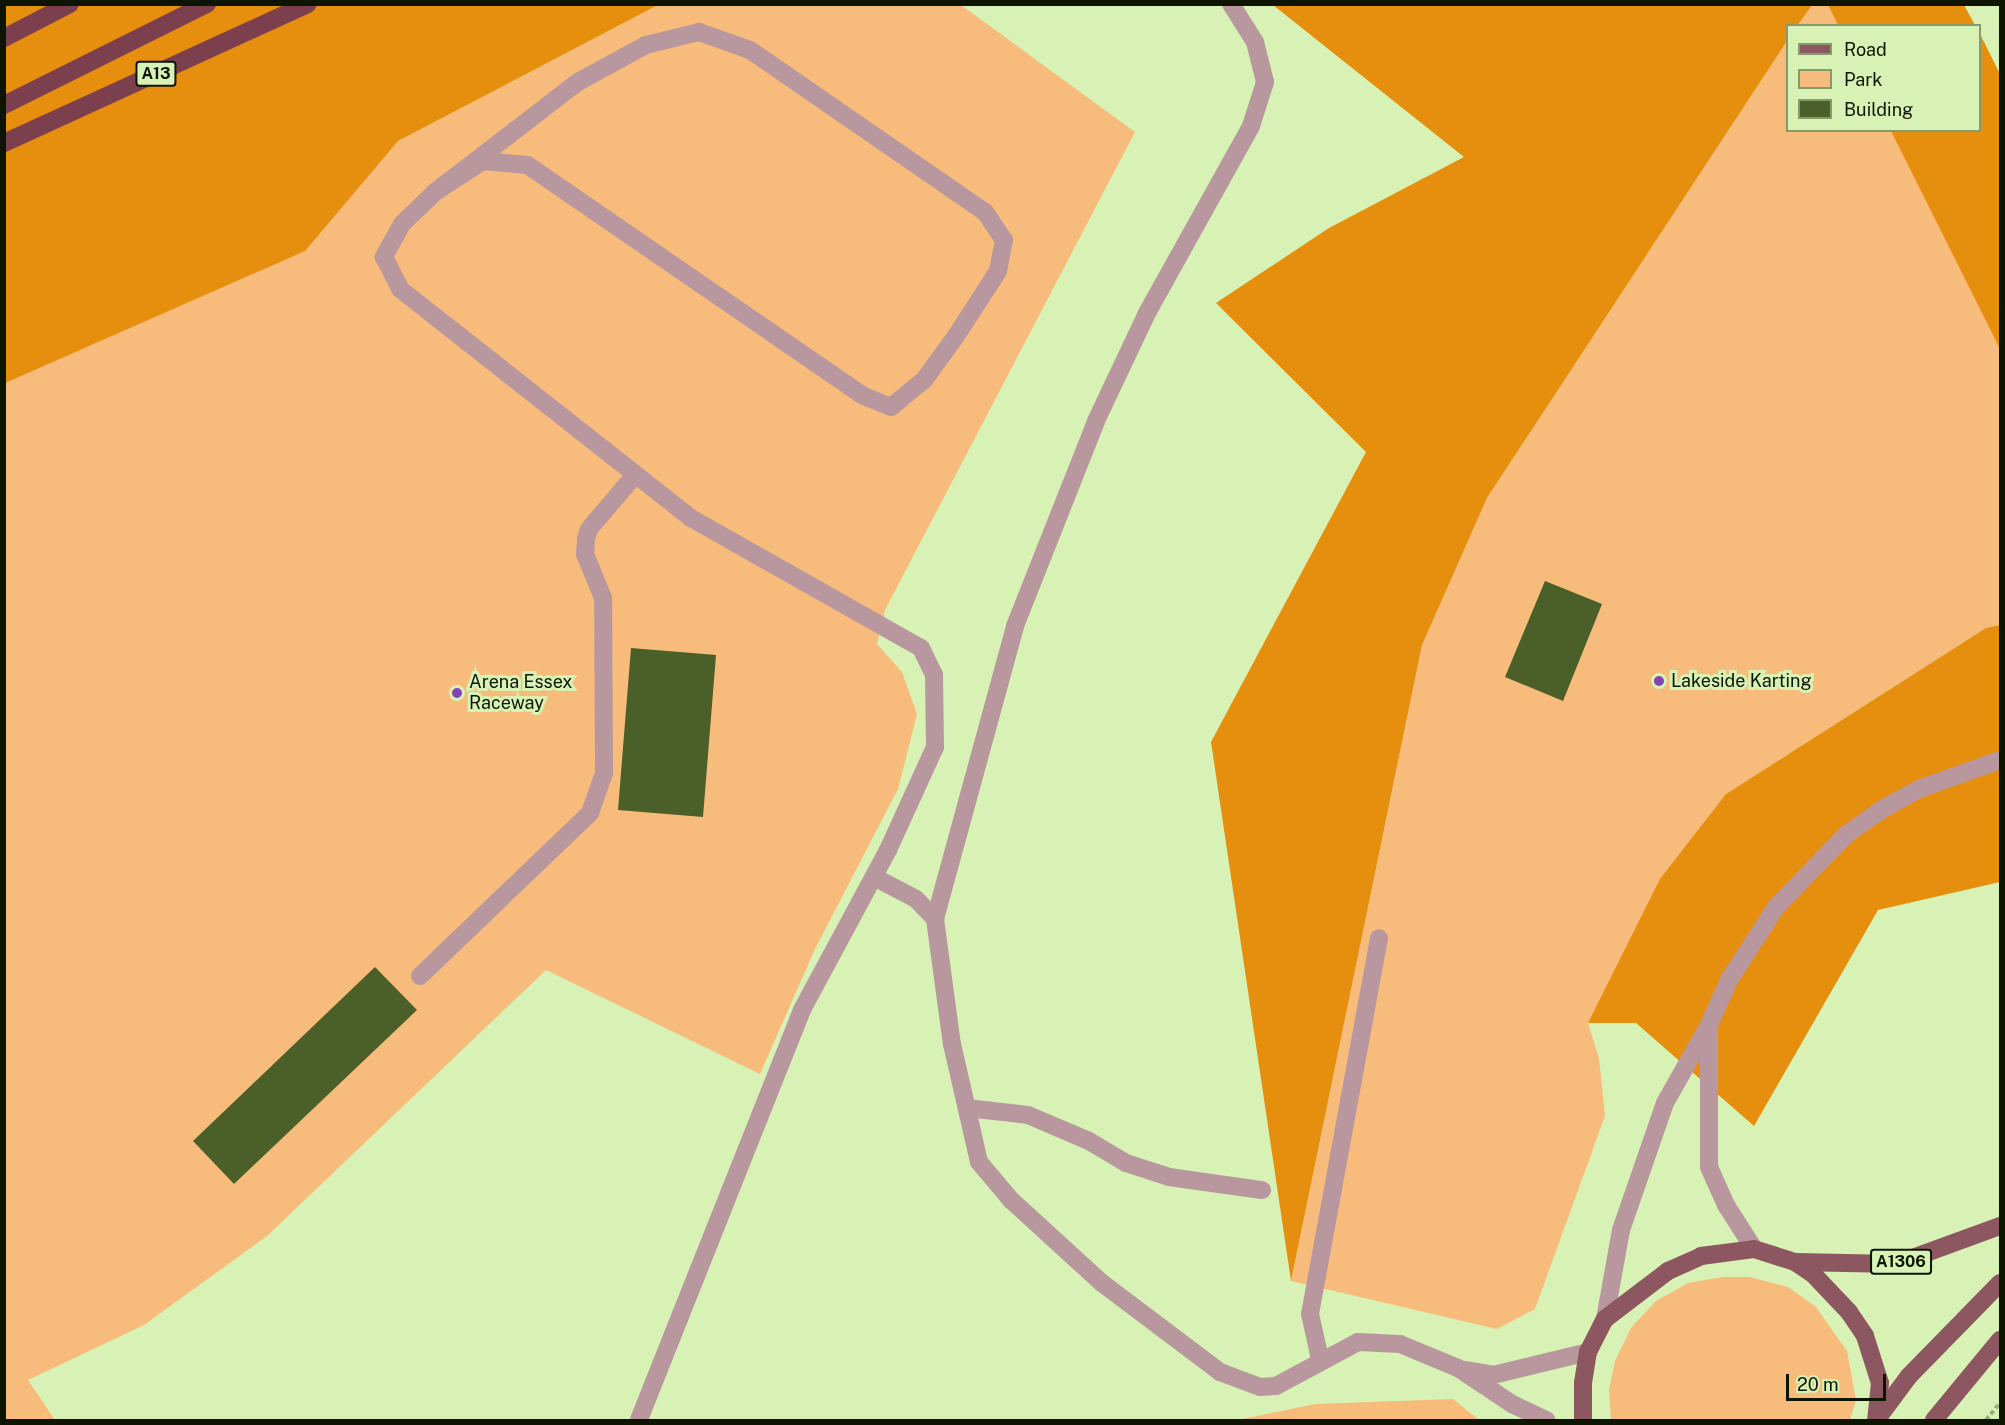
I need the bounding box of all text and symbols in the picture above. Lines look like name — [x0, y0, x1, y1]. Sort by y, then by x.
legend — [1786, 24, 1981, 132]
text: Road — [1844, 39, 1887, 60]
road number: A13 — [135, 61, 177, 87]
text: Park — [1844, 69, 1882, 90]
text: Building — [1844, 99, 1913, 120]
place label: Lakeside Karting — [1671, 670, 1812, 692]
place label: Arena Essex Raceway — [469, 672, 572, 714]
marker: Lakeside Karting — [1652, 674, 1666, 688]
marker: Arena Essex Raceway — [450, 686, 464, 700]
road number: A1306 — [1870, 1249, 1932, 1275]
scale bar — [1789, 1362, 1890, 1400]
text: 20 m — [1797, 1374, 1839, 1395]

